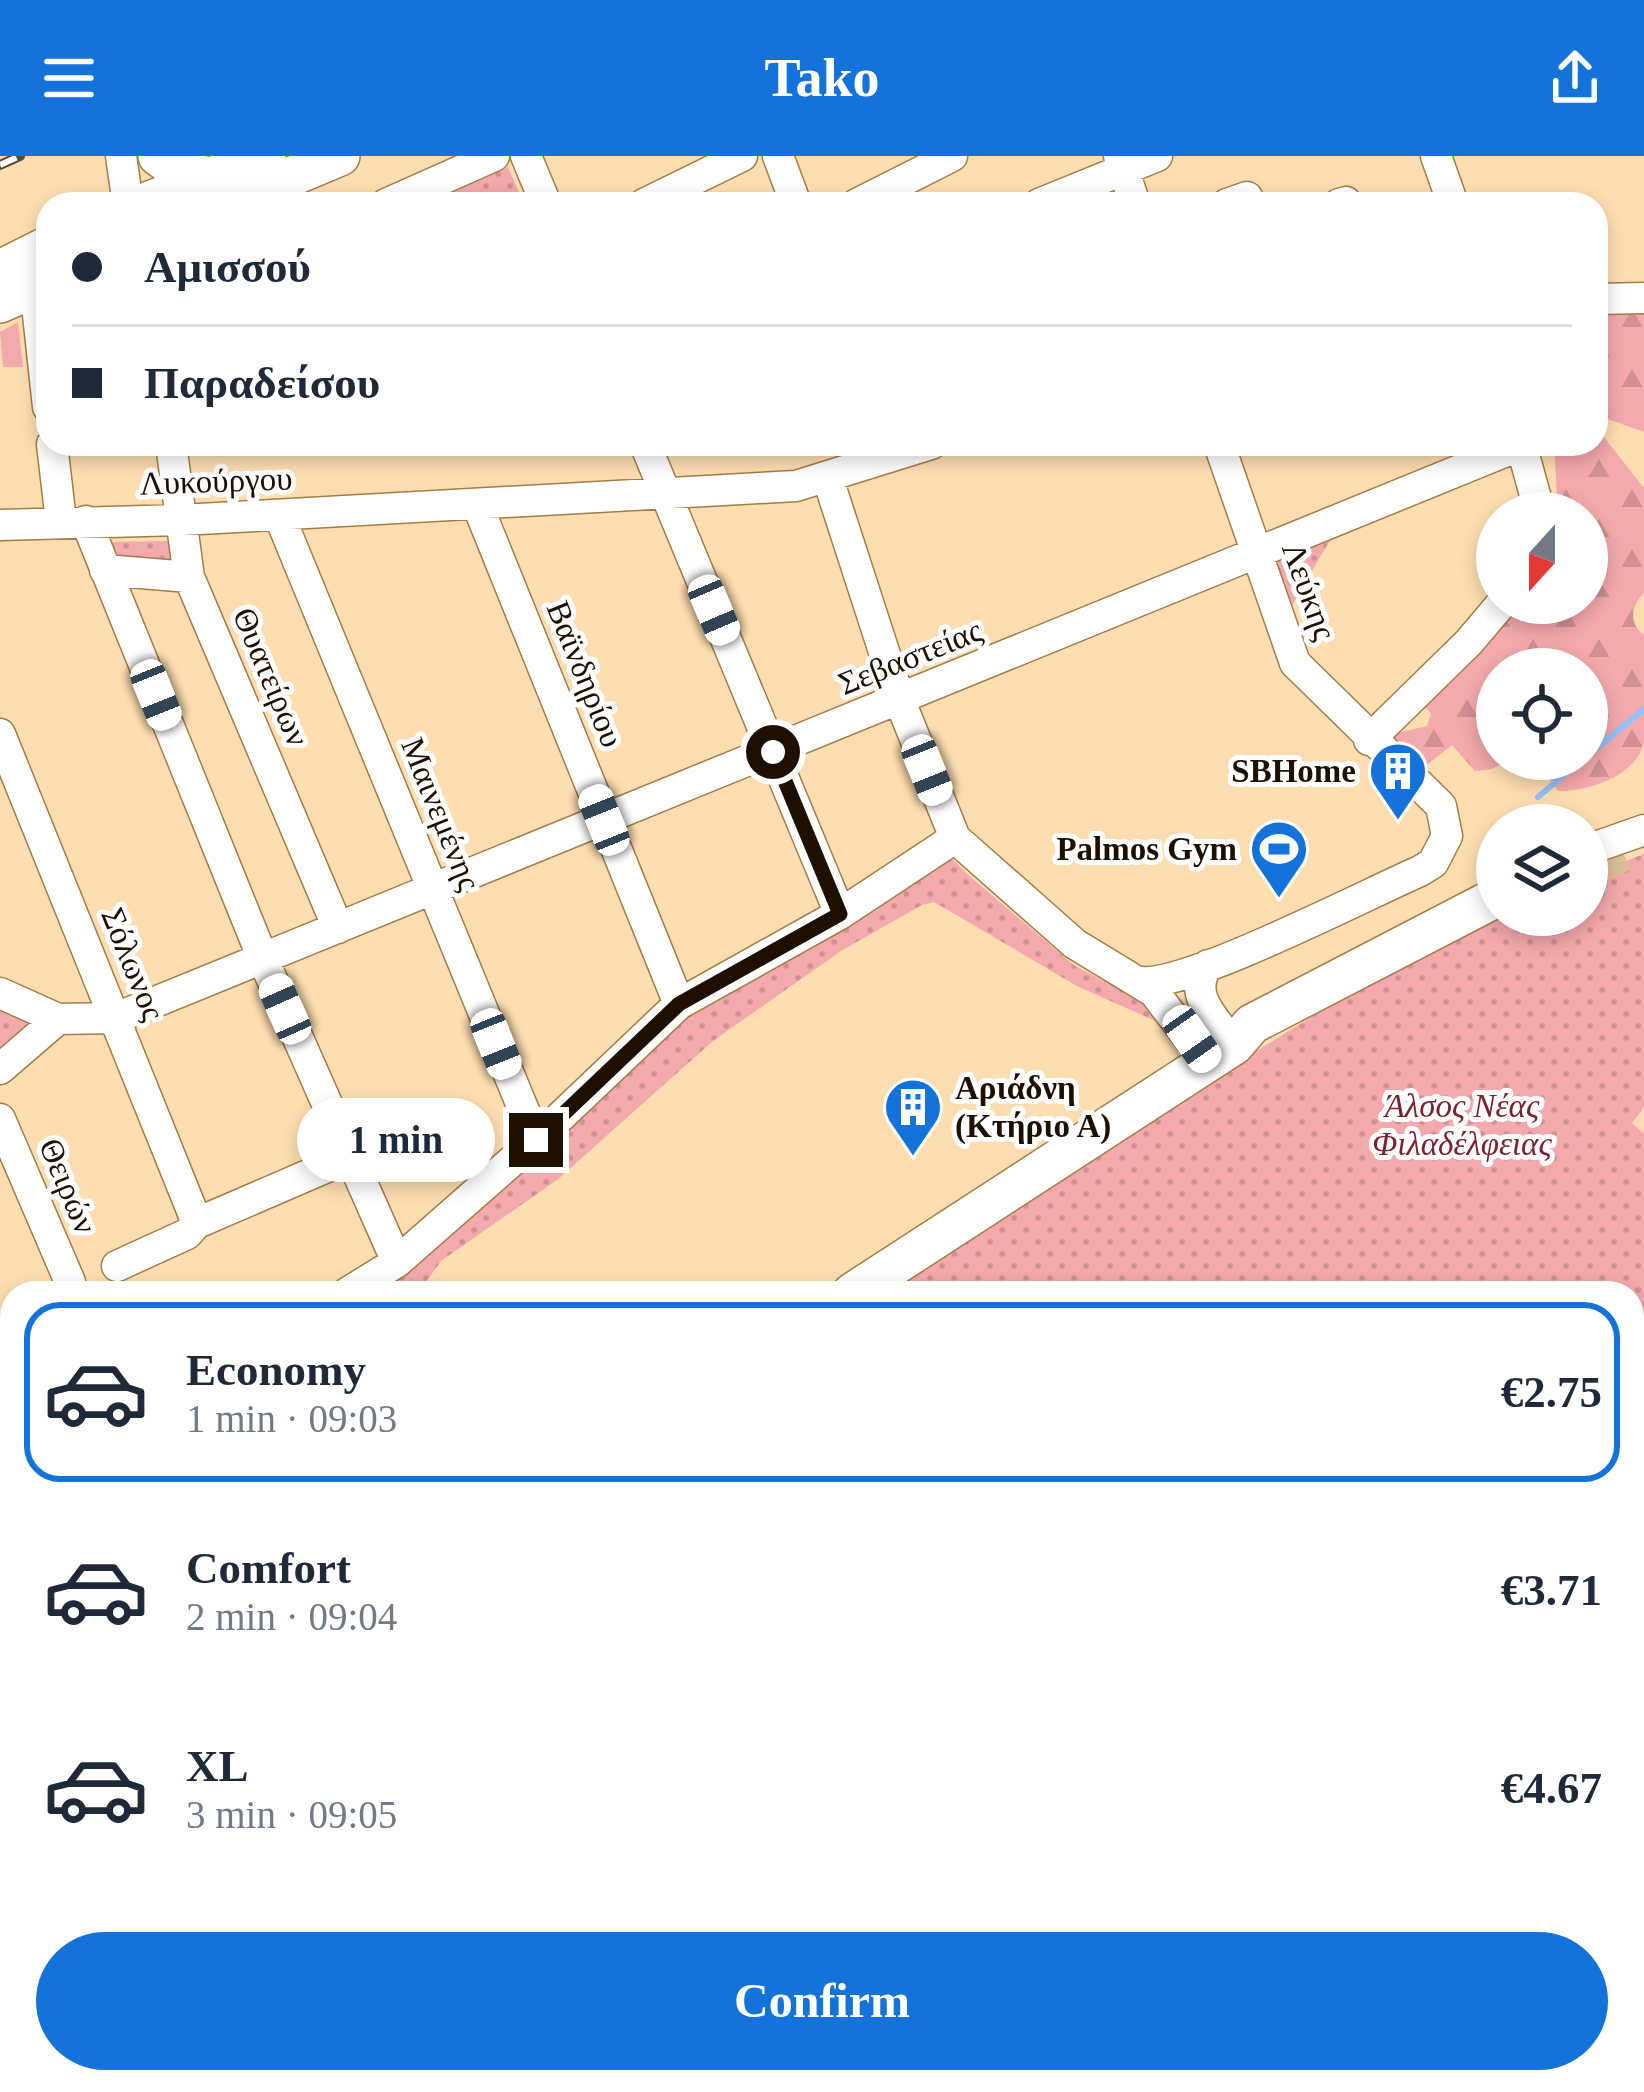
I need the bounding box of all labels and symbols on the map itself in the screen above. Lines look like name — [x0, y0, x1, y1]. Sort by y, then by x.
street label: Λυκούργου — [139, 460, 293, 502]
north arrow — [1476, 492, 1608, 624]
street label: Λεύκης — [1275, 537, 1343, 645]
car — [683, 570, 745, 650]
street label: Βαϊνδηρίου — [539, 596, 631, 752]
street label: Θυατείρων — [226, 603, 316, 752]
street label: Σεβαστείας — [833, 612, 987, 702]
car — [126, 655, 186, 735]
route start — [746, 725, 800, 779]
car — [897, 730, 957, 810]
street label: Μαινεμένης — [394, 733, 488, 895]
building icon: SBHome — [1367, 740, 1429, 822]
place label: SBHome — [1231, 753, 1356, 789]
car — [574, 780, 634, 860]
sports icon: Palmos Gym — [1248, 818, 1310, 900]
place label: Palmos Gym — [1056, 831, 1237, 867]
street label: Σόλωνος — [94, 903, 172, 1025]
car — [254, 969, 316, 1049]
car — [1157, 999, 1227, 1079]
car — [466, 1004, 526, 1084]
place label: Αριάδνη (Κτήριο Α) — [955, 1070, 1111, 1145]
building icon: Αριάδνη (Κτήριο Α) — [882, 1076, 944, 1158]
park label: Άλσος Νέας Φιλαδέλφειας — [1372, 1088, 1552, 1162]
callout: 1 min — [296, 1098, 494, 1182]
route end — [509, 1113, 563, 1167]
street label: Θειρών — [32, 1133, 104, 1239]

